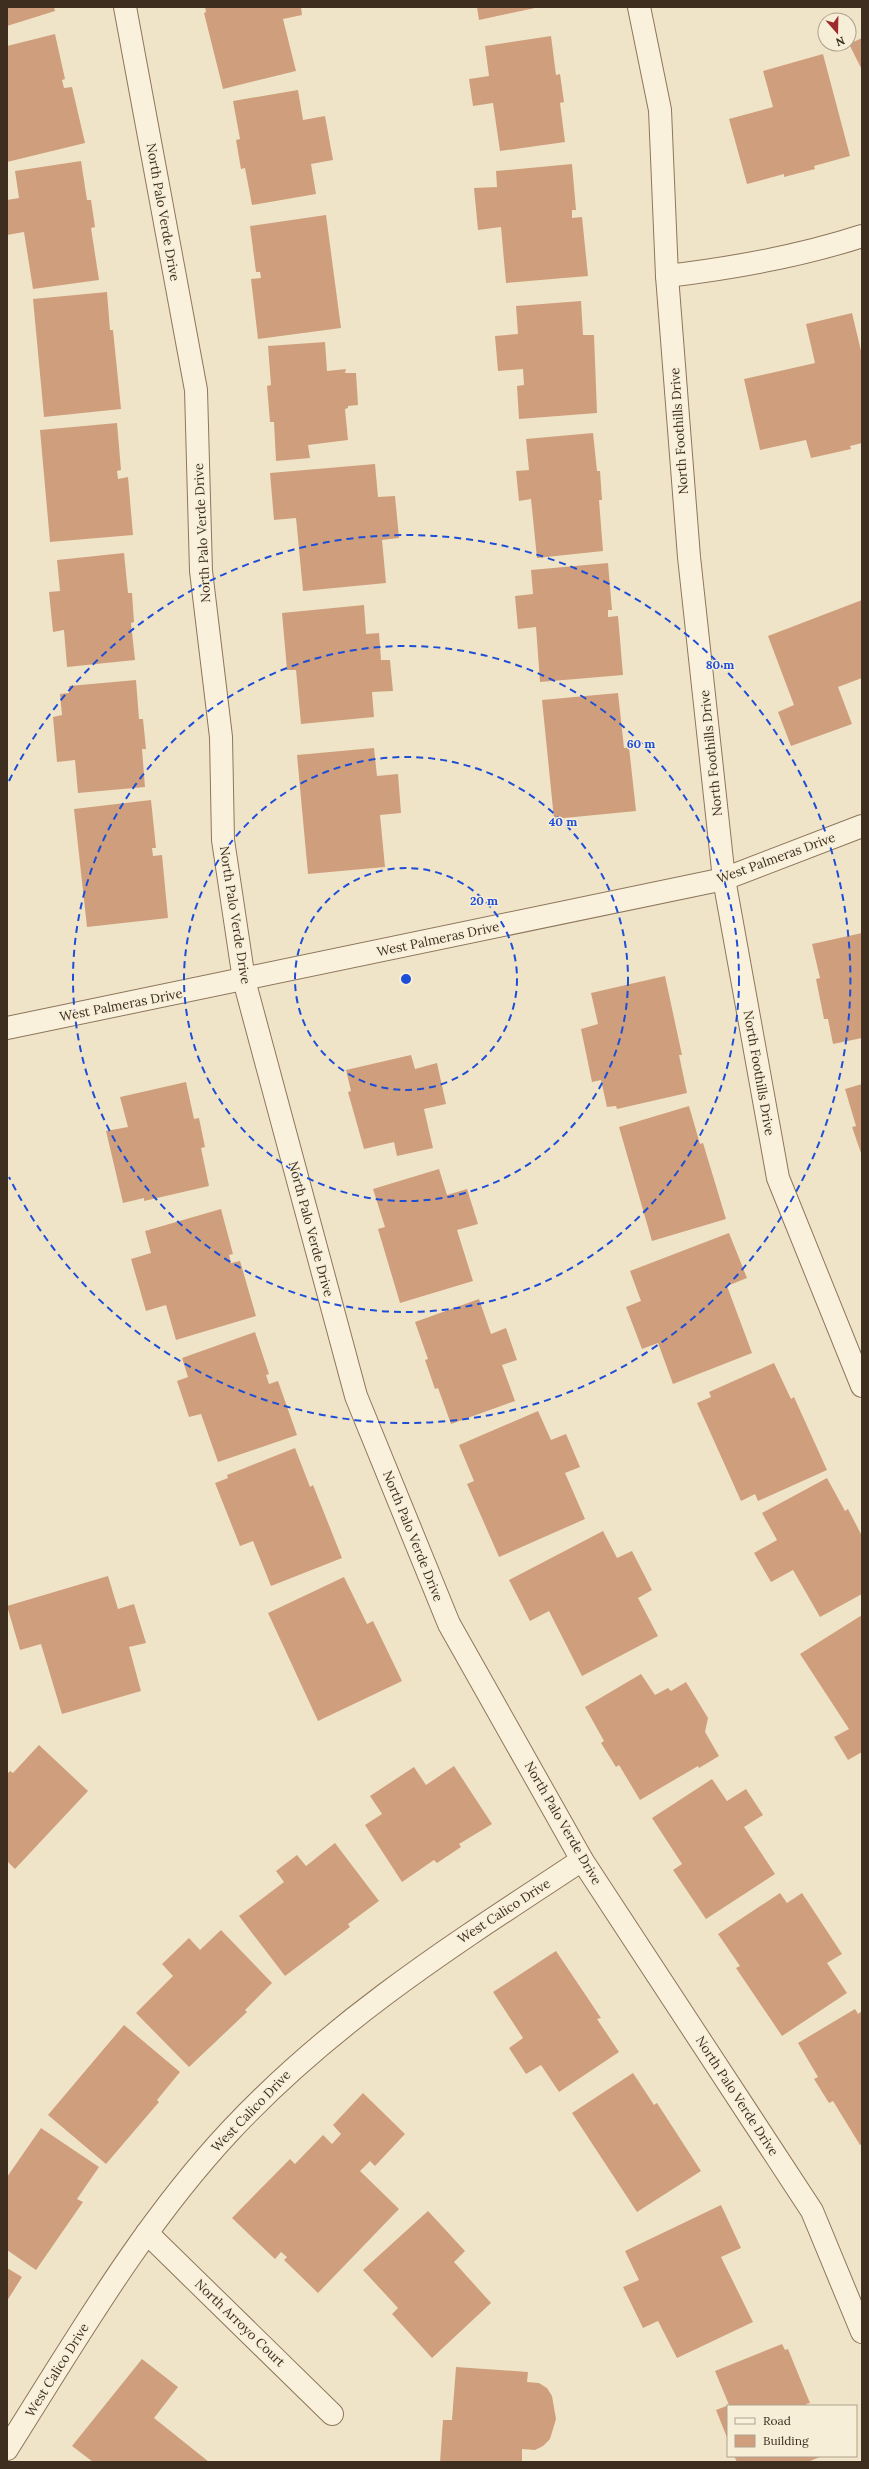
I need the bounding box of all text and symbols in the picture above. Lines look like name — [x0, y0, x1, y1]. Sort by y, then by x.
north arrow — [817, 12, 857, 52]
text: N — [834, 33, 847, 50]
street label: North Palo Verde Drive — [142, 142, 184, 282]
street label: North Foothills Drive — [666, 367, 692, 495]
street label: North Palo Verde Drive — [190, 463, 214, 603]
text: 80 m — [706, 657, 734, 672]
street label: North Foothills Drive — [696, 689, 726, 817]
text: 60 m — [627, 736, 655, 751]
text: 40 m — [549, 814, 577, 829]
street label: West Palmeras Drive — [714, 829, 838, 887]
street label: North Palo Verde Drive — [216, 845, 254, 985]
text: 20 m — [470, 893, 498, 908]
street label: West Palmeras Drive — [375, 918, 501, 960]
centre of rings — [399, 972, 413, 986]
street label: West Palmeras Drive — [58, 985, 184, 1025]
street label: North Foothills Drive — [740, 1009, 778, 1137]
street label: North Palo Verde Drive — [285, 1159, 337, 1299]
street label: North Palo Verde Drive — [379, 1468, 447, 1604]
street label: North Palo Verde Drive — [521, 1758, 605, 1888]
street label: West Calico Drive — [454, 1875, 554, 1947]
street label: North Palo Verde Drive — [692, 2033, 782, 2159]
street label: West Calico Drive — [208, 2066, 294, 2156]
street label: North Arroyo Court — [191, 2276, 289, 2370]
street label: West Calico Drive — [21, 2320, 93, 2420]
legend — [727, 2405, 857, 2457]
text: Road — [763, 2413, 791, 2428]
text: Building — [763, 2433, 809, 2448]

